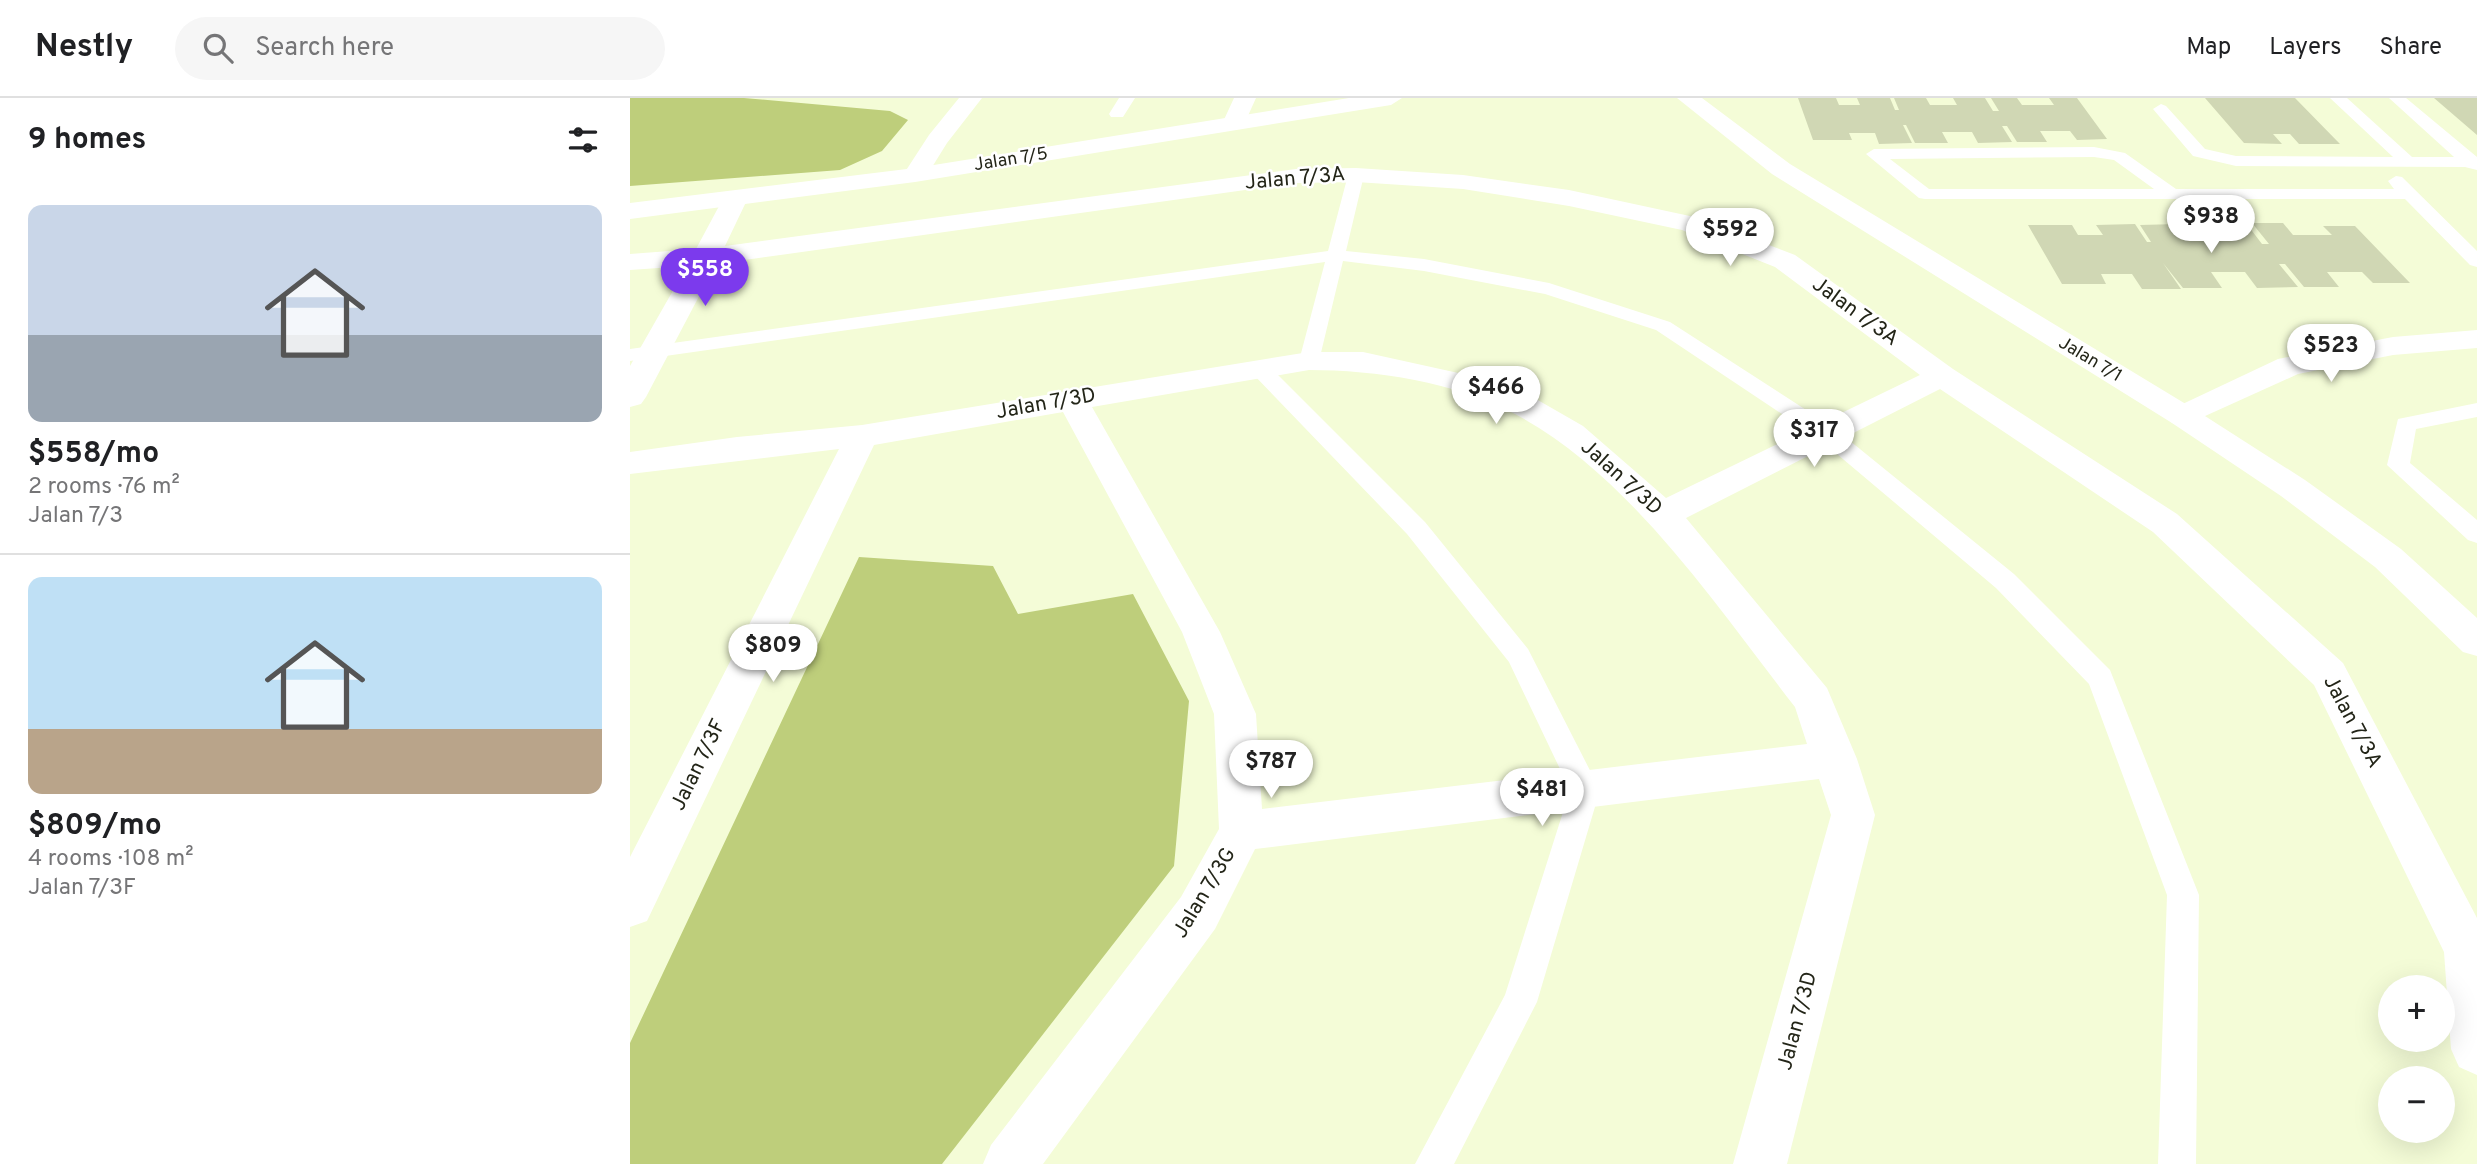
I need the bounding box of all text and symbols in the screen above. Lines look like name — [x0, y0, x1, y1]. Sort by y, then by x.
search box — [175, 17, 665, 80]
text: Nestly — [35, 27, 133, 69]
icon: search — [199, 29, 237, 67]
text: Search here — [255, 32, 394, 65]
text: Map — [2186, 33, 2231, 63]
text: Layers — [2269, 33, 2341, 63]
text: Share — [2379, 33, 2442, 63]
icon: filters — [564, 121, 602, 159]
text: 9 homes — [28, 122, 146, 159]
street label: Jalan 7/5 — [972, 143, 1050, 177]
street label: Jalan 7/3A — [1244, 161, 1346, 197]
pin: $938 — [2170, 195, 2252, 255]
text: $938 — [2183, 203, 2239, 232]
pin: $592 — [1689, 208, 1771, 268]
text: $592 — [1702, 216, 1758, 245]
pin: $558 — [664, 248, 746, 308]
icon: home — [252, 250, 378, 376]
text: $558 — [677, 256, 733, 285]
street label: Jalan 7/3A — [1806, 271, 1904, 353]
pin: $523 — [2290, 324, 2372, 384]
street label: Jalan 7/1 — [2054, 332, 2126, 388]
text: $523 — [2303, 332, 2359, 361]
pin: $466 — [1455, 366, 1537, 426]
text: $466 — [1468, 374, 1524, 403]
street label: Jalan 7/3D — [994, 382, 1098, 426]
pin: $317 — [1773, 410, 1855, 469]
text: $317 — [1789, 417, 1839, 446]
street label: Jalan 7/3D — [1574, 434, 1668, 522]
text: $558/mo — [28, 436, 159, 473]
text: 2 rooms · 76 m² — [28, 473, 180, 502]
text: Jalan 7/3 — [28, 502, 123, 531]
icon: home — [252, 622, 378, 748]
pin: $809 — [732, 624, 814, 684]
text: $809 — [744, 632, 802, 661]
street label: Jalan 7/3A — [2316, 671, 2388, 773]
street label: Jalan 7/3F — [665, 715, 733, 815]
pin: $787 — [1230, 740, 1312, 800]
text: $787 — [1245, 748, 1297, 777]
pin: $481 — [1501, 768, 1583, 828]
text: $481 — [1516, 776, 1568, 805]
text: $809/mo — [28, 808, 162, 845]
street label: Jalan 7/3G — [1167, 843, 1243, 943]
text: 4 rooms · 108 m² — [28, 845, 194, 874]
text: Jalan 7/3F — [28, 874, 136, 903]
street label: Jalan 7/3D — [1772, 969, 1824, 1073]
map controls — [2378, 975, 2455, 1143]
button: + — [2378, 975, 2455, 1052]
button: − — [2378, 1066, 2455, 1143]

